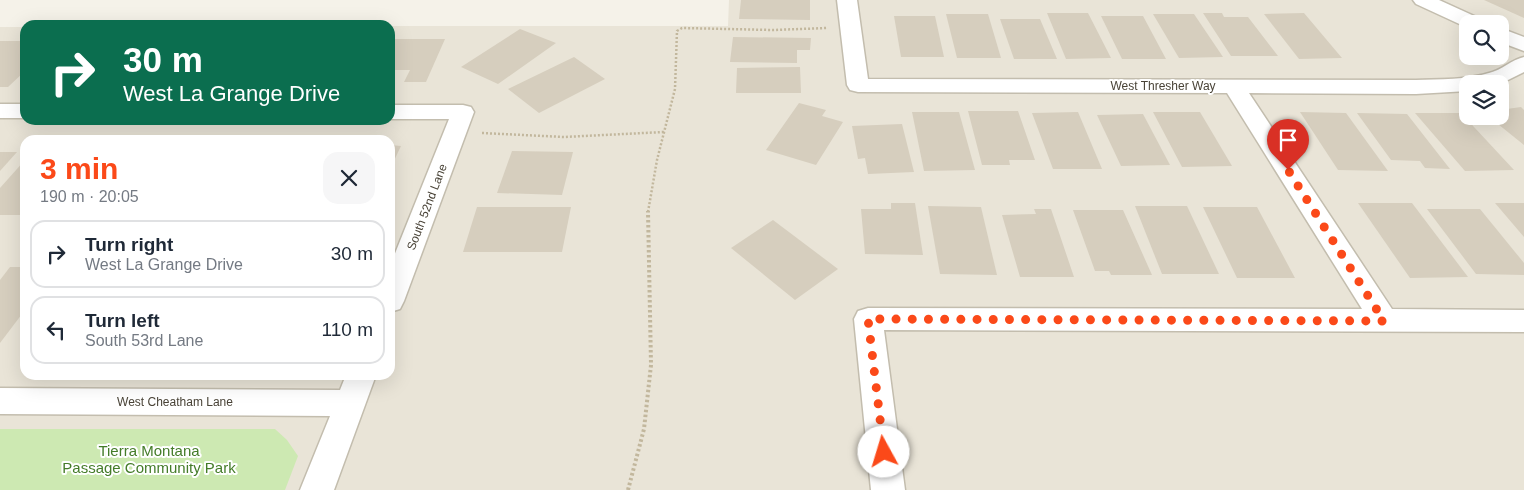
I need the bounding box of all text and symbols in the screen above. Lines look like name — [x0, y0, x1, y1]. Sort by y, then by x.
map controls — [1459, 15, 1509, 125]
button: search — [1459, 15, 1509, 65]
icon: right — [40, 40, 105, 105]
text: 30 m — [123, 40, 203, 79]
button: layers — [1459, 75, 1509, 125]
street label: West Thresher Way — [1110, 79, 1216, 93]
text: West La Grange Drive — [123, 81, 340, 106]
pin — [1267, 119, 1309, 170]
icon: arrive — [1274, 126, 1302, 154]
text: 3 min — [40, 152, 118, 185]
button: close — [323, 152, 375, 204]
street label: South 52nd Lane — [404, 162, 450, 252]
text: 190 m · 20:05 — [40, 188, 139, 205]
text: Turn right — [85, 234, 173, 255]
icon: right — [42, 240, 70, 268]
text: 30 m — [331, 243, 373, 264]
text: West La Grange Drive — [85, 256, 243, 273]
text: Turn left — [85, 310, 160, 331]
icon: left — [42, 316, 70, 344]
text: 110 m — [322, 319, 373, 340]
text: South 53rd Lane — [85, 332, 203, 349]
street label: West Cheatham Lane — [117, 395, 233, 409]
position arrow — [857, 425, 909, 477]
park label: Tierra Montana Passage Community Park — [62, 442, 236, 476]

